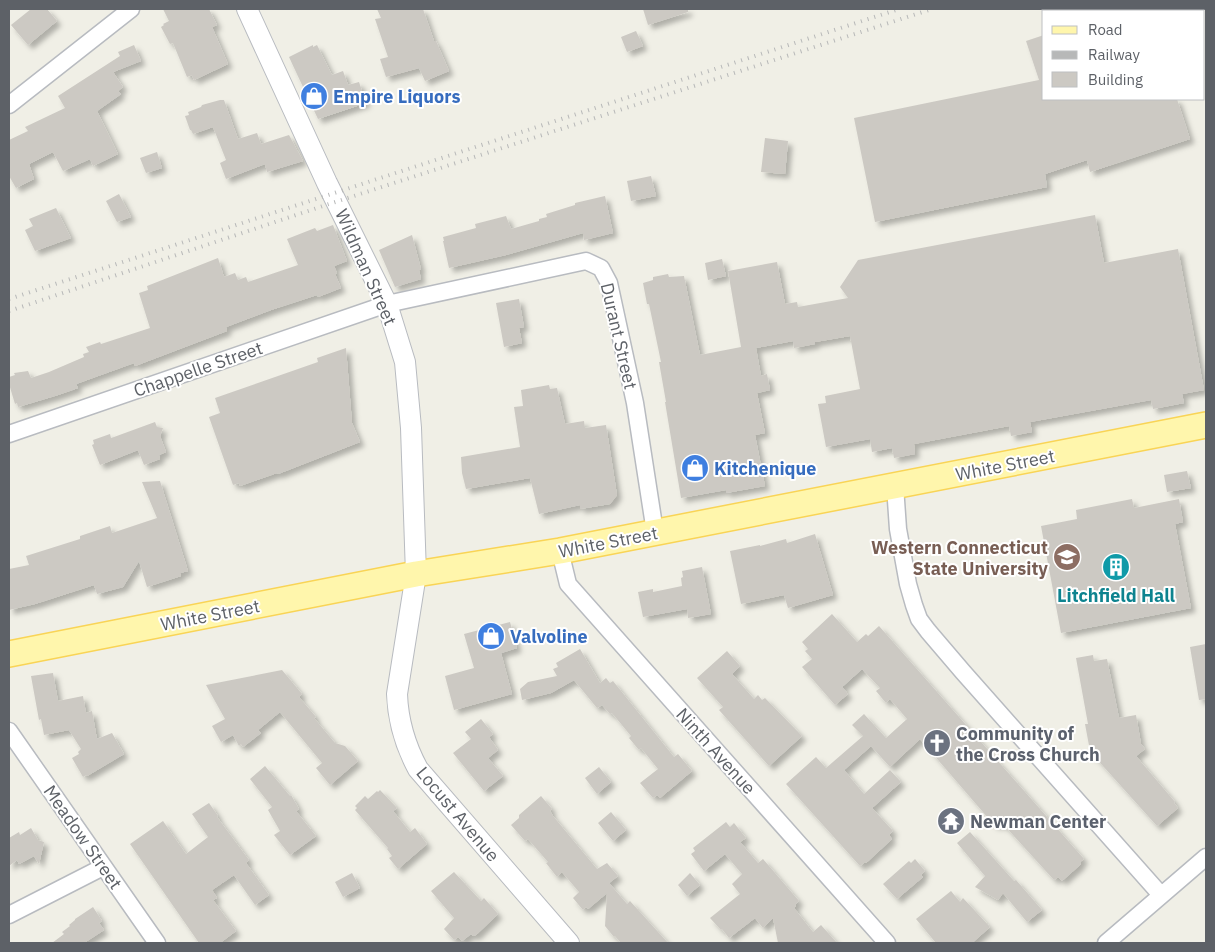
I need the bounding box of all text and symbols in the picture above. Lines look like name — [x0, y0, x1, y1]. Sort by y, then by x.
legend — [1042, 10, 1205, 100]
text: Road — [1088, 20, 1123, 39]
text: Railway — [1088, 45, 1141, 64]
text: Building — [1088, 70, 1143, 89]
shop icon: Empire Liquors — [299, 81, 329, 111]
place label: Empire Liquors — [333, 85, 461, 108]
street label: Wildman Street — [330, 205, 402, 329]
street label: Durant Street — [596, 280, 642, 392]
street label: Chappelle Street — [130, 336, 266, 402]
street label: White Street — [953, 444, 1057, 486]
shop icon: Kitchenique — [680, 453, 710, 483]
place label: Kitchenique — [714, 457, 816, 480]
street label: White Street — [556, 521, 660, 563]
place label: Western Connecticut State University — [871, 536, 1048, 580]
school or university icon: Western Connecticut State University — [1052, 542, 1082, 572]
building icon: Litchfield Hall — [1101, 552, 1131, 582]
place label: Litchfield Hall — [1057, 584, 1176, 607]
street label: White Street — [158, 594, 262, 636]
shop icon: Valvoline — [476, 621, 506, 651]
place label: Valvoline — [510, 625, 588, 648]
street label: Ninth Avenue — [671, 703, 761, 799]
place label: Community of the Cross Church — [956, 722, 1100, 766]
church icon: Community of the Cross Church — [922, 728, 952, 758]
street label: Locust Avenue — [411, 762, 505, 866]
street label: Meadow Street — [39, 780, 127, 894]
temple icon: Newman Center — [936, 806, 966, 836]
place label: Newman Center — [970, 810, 1106, 833]

